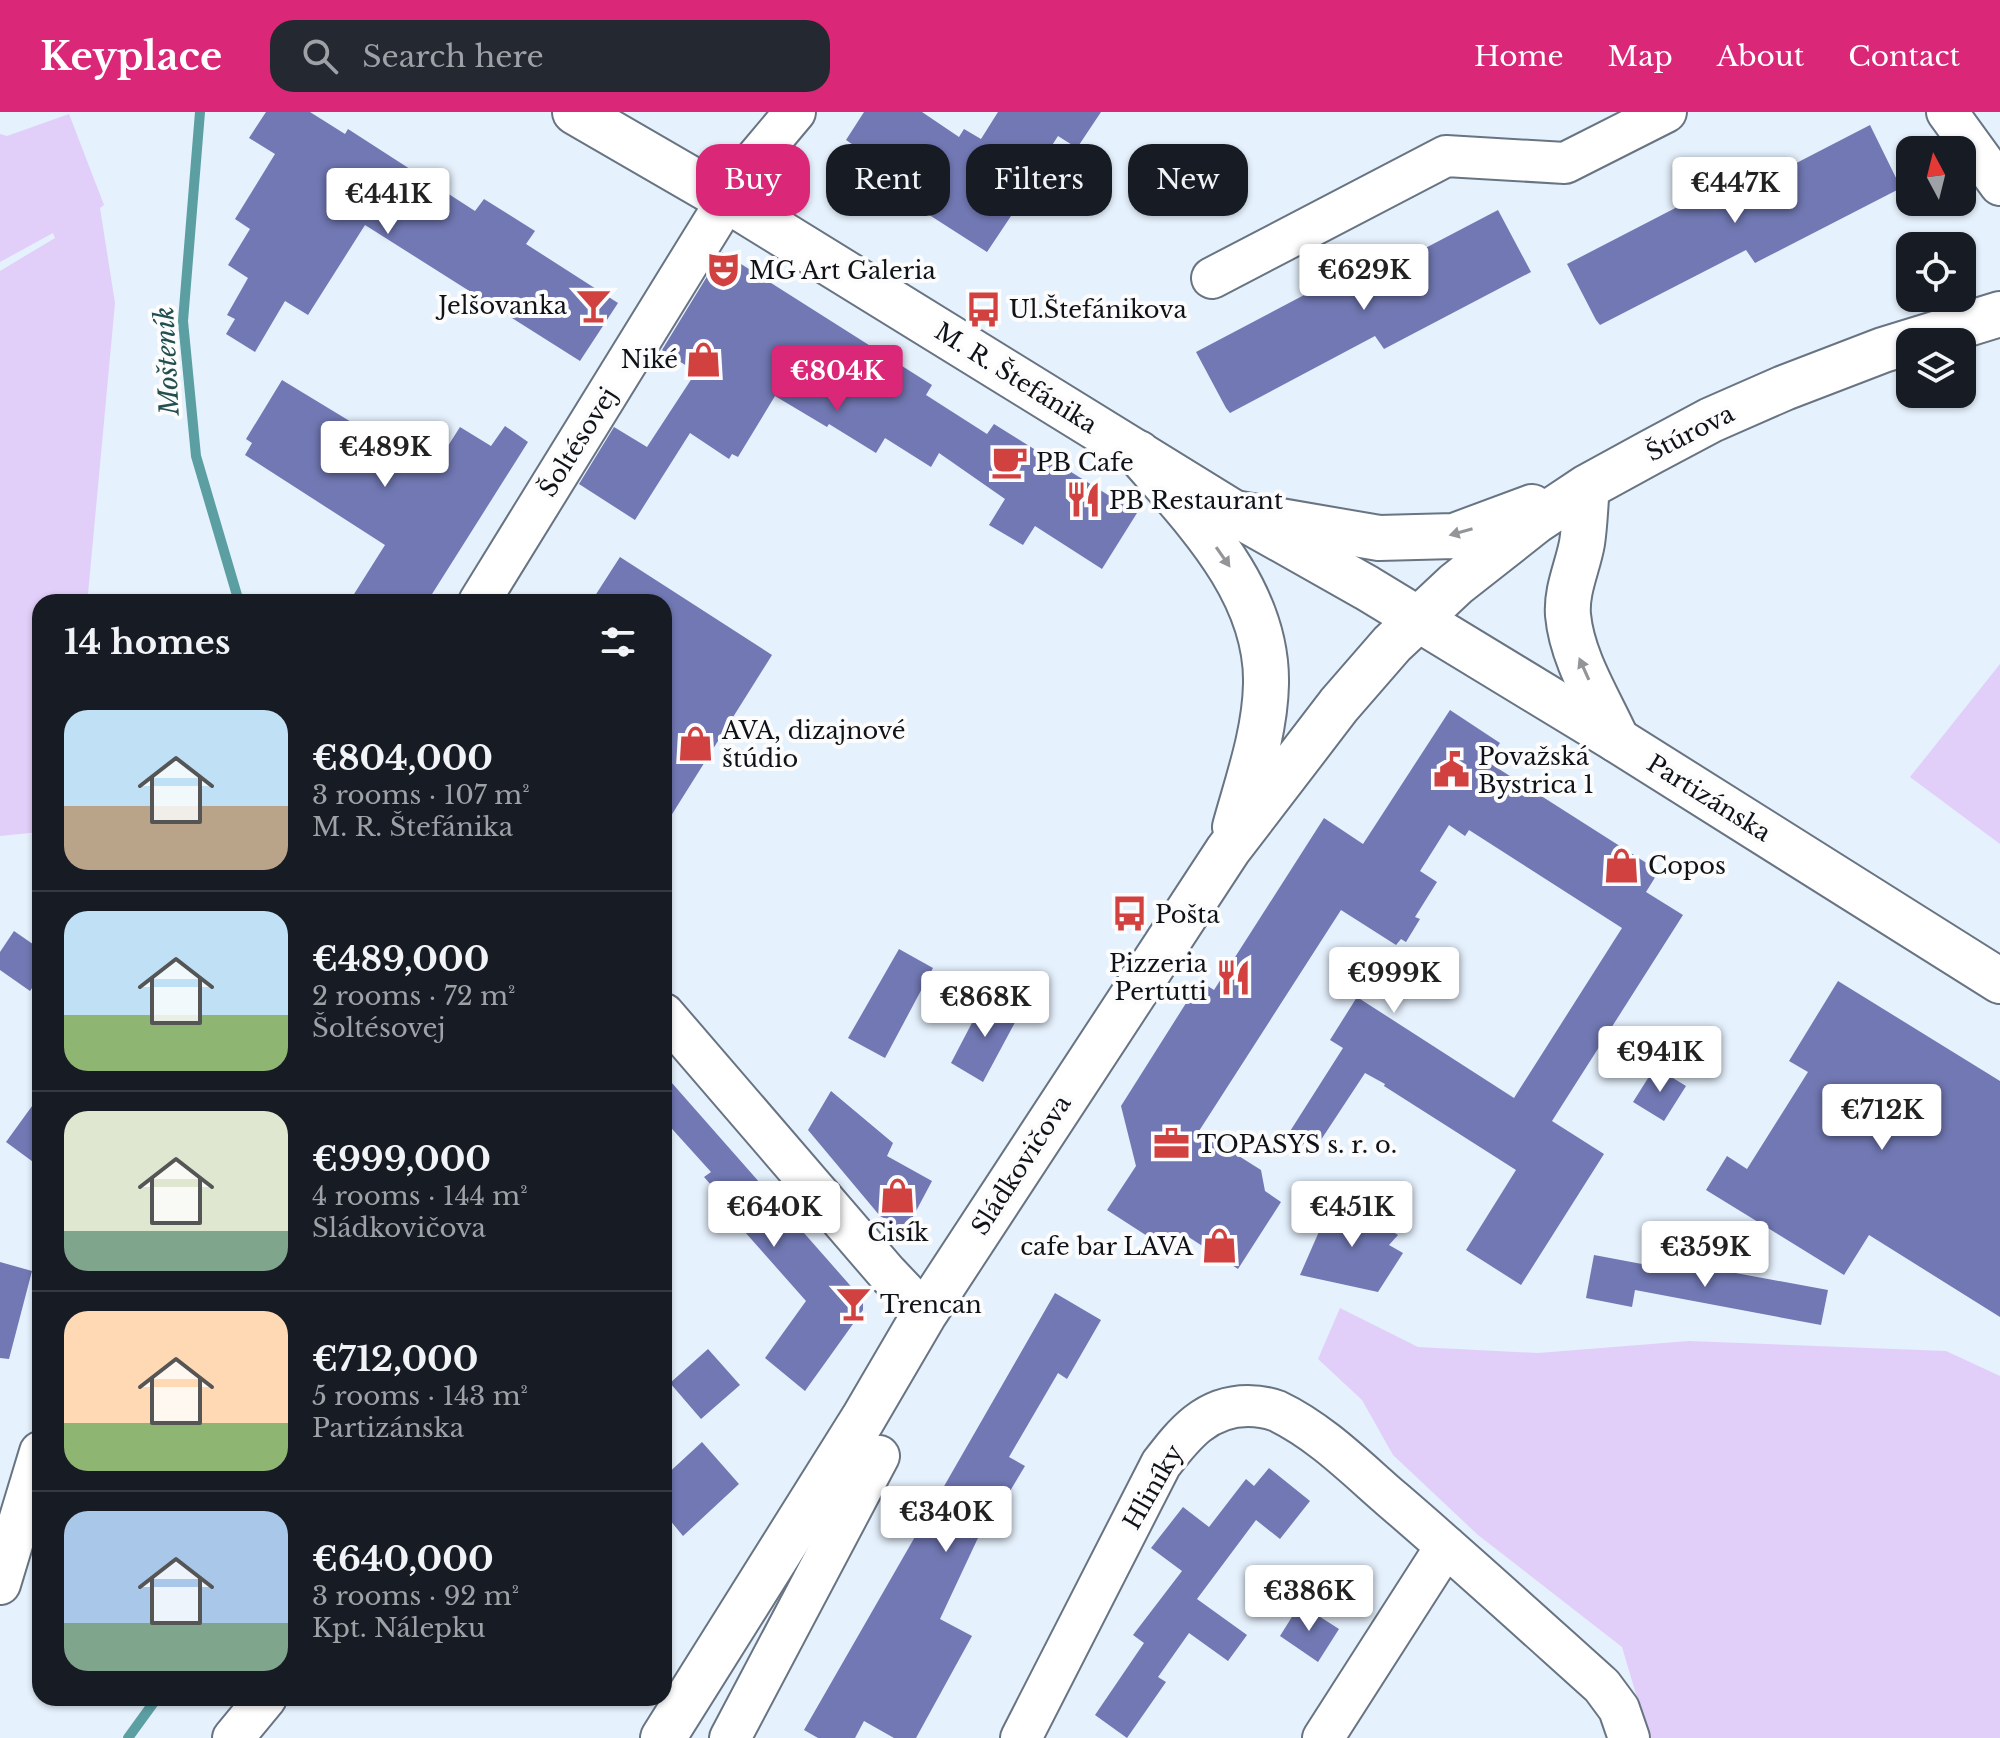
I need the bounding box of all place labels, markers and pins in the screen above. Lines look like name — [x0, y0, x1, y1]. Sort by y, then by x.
pin: €447K — [1679, 157, 1791, 225]
pin: €441K — [332, 168, 444, 236]
pin: €629K — [1308, 244, 1420, 312]
theatre icon: MG Art Galeria — [704, 251, 742, 289]
place label: MG Art Galeria — [749, 256, 936, 285]
bar icon: Jelšovanka — [574, 286, 612, 324]
bus stop icon: Ul.Štefánikova — [964, 290, 1002, 328]
place label: Jelšovanka — [435, 291, 568, 320]
place label: Ul.Štefánikova — [1009, 294, 1187, 324]
shop icon: Niké — [685, 340, 723, 378]
place label: Niké — [621, 345, 678, 374]
pin: €804K — [781, 345, 893, 413]
pin: €489K — [329, 421, 441, 489]
cafe icon: PB Cafe — [991, 443, 1029, 481]
place label: PB Cafe — [1036, 448, 1134, 477]
restaurant icon: PB Restaurant — [1064, 481, 1102, 519]
place label: PB Restaurant — [1109, 486, 1283, 515]
place label: AVA, dizajnové štúdio — [721, 716, 906, 773]
shop icon: AVA, dizajnové štúdio — [677, 725, 715, 763]
place label: Považská Bystrica 1 — [1478, 742, 1594, 799]
public building icon: Považská Bystrica 1 — [1433, 751, 1471, 789]
shop icon: Copos — [1603, 846, 1641, 884]
place label: Copos — [1648, 851, 1726, 880]
bus stop icon: Pošta — [1110, 895, 1148, 933]
place label: Pošta — [1155, 900, 1220, 929]
pin: €999K — [1338, 947, 1450, 1015]
place label: Pizzeria Pertutti — [1109, 949, 1208, 1006]
restaurant icon: Pizzeria Pertutti — [1214, 958, 1252, 996]
pin: €868K — [929, 971, 1041, 1039]
pin: €941K — [1604, 1026, 1716, 1094]
pin: €712K — [1826, 1084, 1938, 1152]
office icon: TOPASYS s. r. o. — [1152, 1125, 1190, 1163]
place label: TOPASYS s. r. o. — [1197, 1130, 1397, 1159]
shop icon: Cisík — [879, 1176, 917, 1214]
pin: €640K — [718, 1181, 830, 1249]
pin: €451K — [1296, 1181, 1408, 1249]
place label: Cisík — [867, 1218, 929, 1247]
pin: €359K — [1649, 1221, 1761, 1289]
shop icon: cafe bar LAVA — [1200, 1227, 1238, 1265]
place label: cafe bar LAVA — [1020, 1232, 1193, 1261]
bar icon: Trencan — [835, 1285, 873, 1323]
place label: Trencan — [880, 1290, 982, 1319]
pin: €340K — [890, 1486, 1002, 1554]
pin: €386K — [1253, 1565, 1365, 1633]

